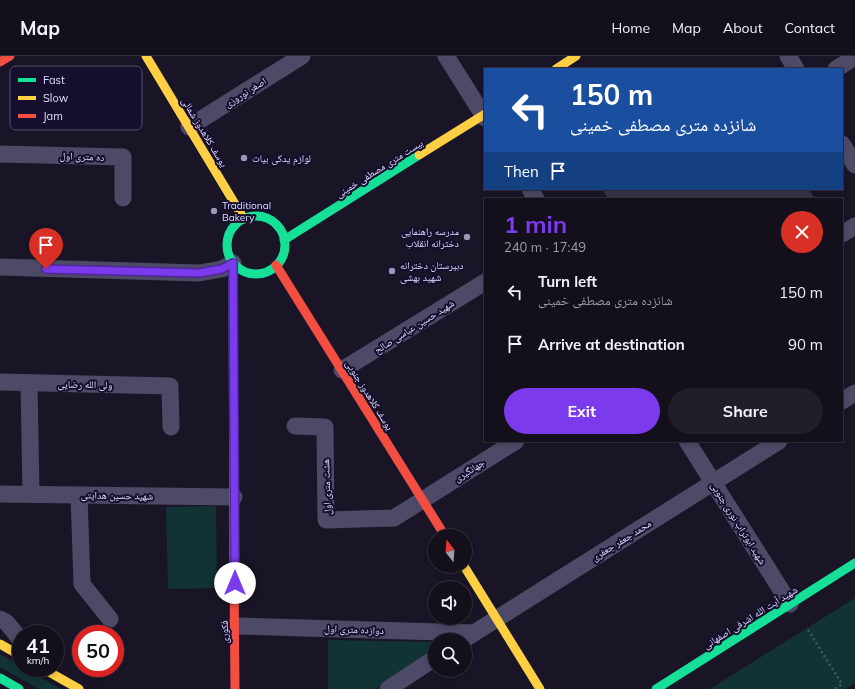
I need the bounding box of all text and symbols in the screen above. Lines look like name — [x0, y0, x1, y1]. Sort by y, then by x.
text: Map — [20, 16, 60, 40]
text: Home — [611, 19, 650, 37]
text: Map — [672, 19, 701, 37]
text: About — [723, 19, 763, 37]
text: Contact — [785, 19, 835, 37]
legend — [10, 66, 142, 130]
text: Fast — [43, 73, 65, 87]
street label: اصغر نوروزی — [222, 74, 269, 110]
text: 150 m — [570, 77, 653, 112]
icon: left — [504, 84, 556, 136]
text: Slow — [43, 91, 69, 105]
street label: یوسف کلاهدوز شمالی — [179, 95, 230, 169]
text: Jam — [43, 109, 63, 123]
text: شانزده متری مصطفی خمینی — [570, 113, 756, 136]
street label: بیست متری مصطفی خمینی — [333, 136, 426, 201]
street label: ده متری اول — [59, 149, 105, 164]
place label: لوازم یدکی بیات — [252, 152, 311, 166]
marker: لوازم یدکی بیات — [239, 153, 249, 163]
icon: arrive — [547, 160, 569, 182]
text: Then — [504, 162, 539, 181]
place label: Traditional Bakery — [222, 199, 271, 224]
marker: Traditional Bakery — [209, 206, 219, 216]
text: 1 min — [504, 209, 567, 239]
button: close — [781, 211, 823, 253]
place label: مدرسه راهنمایی دخترانه انقلاب — [401, 225, 459, 250]
pin — [29, 228, 63, 269]
marker: مدرسه راهنمایی دخترانه انقلاب — [462, 232, 472, 242]
icon: arrive — [35, 234, 57, 256]
text: 240 m · 17:49 — [504, 239, 586, 255]
place label: دبیرستان دخترانه شهید بهشی — [400, 259, 464, 284]
marker: دبیرستان دخترانه شهید بهشی — [387, 266, 397, 276]
text: Turn left — [538, 272, 597, 291]
icon: left — [504, 281, 526, 303]
text: 150 m — [779, 283, 823, 302]
text: شانزده متری مصطفی خمینی — [538, 292, 673, 308]
street label: شهید حسین عباسی صالح — [372, 296, 457, 356]
icon: arrive — [504, 333, 526, 355]
text: Arrive at destination — [538, 335, 685, 354]
text: 90 m — [788, 335, 823, 354]
street label: یوسف کلاهدوز جنوبی — [343, 358, 396, 433]
street label: ولی الله رضایی — [57, 378, 113, 391]
button: Exit — [504, 388, 660, 434]
button: Share — [668, 388, 823, 434]
street label: جهانگیری — [451, 456, 488, 485]
street label: هشت متری اول — [319, 459, 334, 515]
street label: شهید ابوتراب نوری جنوبی — [708, 480, 769, 567]
street label: شهید حسین هدایتی — [81, 488, 154, 503]
street label: محمد جعفر جعفری — [589, 517, 654, 564]
north arrow — [428, 529, 472, 573]
map controls — [428, 529, 472, 677]
position arrow — [214, 562, 256, 604]
button: sound — [428, 581, 472, 625]
street label: شهید آیت الله اشرفی اصفهانی — [701, 583, 800, 652]
street label: فکوری — [218, 620, 231, 644]
street label: دوازده متری اول — [324, 622, 384, 637]
speed limit sign: 50 — [72, 625, 124, 677]
text: 41 — [26, 633, 50, 658]
button: search — [428, 633, 472, 677]
text: km/h — [27, 654, 49, 667]

